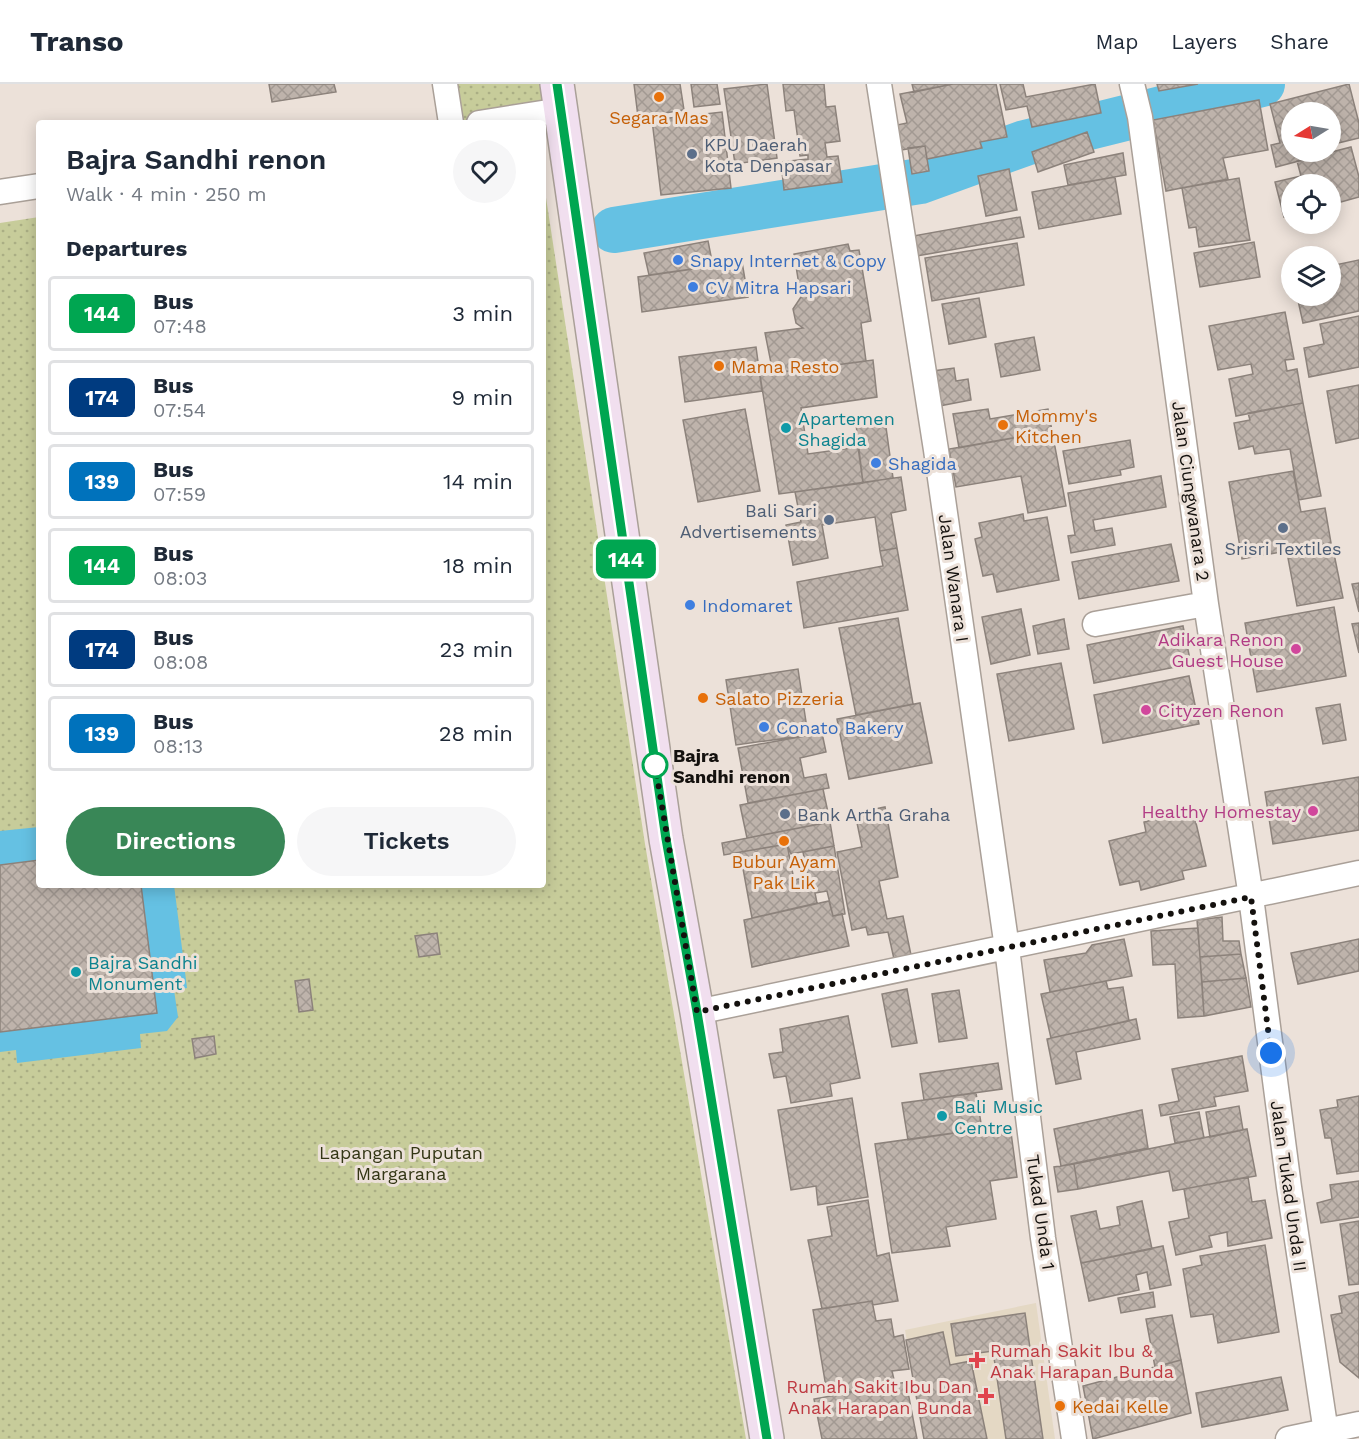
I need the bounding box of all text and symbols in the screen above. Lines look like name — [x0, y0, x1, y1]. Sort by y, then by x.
text: Transo — [30, 25, 124, 58]
text: Map — [1095, 29, 1138, 54]
text: Layers — [1171, 29, 1237, 54]
text: Share — [1270, 29, 1329, 54]
marker: Segara Mas — [652, 90, 666, 104]
north arrow — [1281, 102, 1341, 162]
map controls — [1281, 102, 1341, 306]
place label: Segara Mas — [609, 107, 709, 128]
place label: KPU Daerah Kota Denpasar — [704, 134, 832, 176]
button: heart — [453, 140, 516, 203]
text: Bajra Sandhi renon — [66, 143, 326, 176]
marker: KPU Daerah Kota Denpasar — [685, 147, 699, 161]
button: locate — [1281, 174, 1341, 234]
text: Walk · 4 min · 250 m — [66, 182, 267, 206]
text: Departures — [66, 236, 187, 261]
button: layers — [1281, 246, 1341, 306]
place label: Snapy Internet & Copy — [690, 250, 887, 271]
marker: Snapy Internet & Copy — [671, 253, 685, 267]
place label: CV Mitra Hapsari — [705, 277, 852, 298]
marker: CV Mitra Hapsari — [686, 280, 700, 294]
text: Bus — [153, 289, 193, 314]
text: 144 — [84, 301, 120, 326]
text: 3 min — [452, 301, 513, 326]
text: 07:48 — [153, 314, 207, 338]
place label: Mama Resto — [731, 356, 839, 377]
marker: Mama Resto — [712, 359, 726, 373]
text: Bus — [153, 373, 193, 398]
text: 174 — [85, 385, 119, 410]
text: 9 min — [451, 385, 513, 410]
text: 07:54 — [153, 398, 206, 422]
street label: Jalan Ciungwanara 2 — [1168, 400, 1214, 582]
place label: Mommy's Kitchen — [1015, 405, 1098, 447]
place label: Apartemen Shagida — [798, 408, 895, 450]
marker: Mommy's Kitchen — [996, 418, 1010, 432]
marker: Apartemen Shagida — [779, 421, 793, 435]
place label: Shagida — [888, 453, 957, 474]
marker: Shagida — [869, 456, 883, 470]
text: Bus — [153, 457, 193, 482]
text: 139 — [85, 469, 119, 494]
text: 14 min — [443, 469, 513, 494]
text: 07:59 — [153, 482, 206, 506]
place label: Bali Sari Advertisements — [680, 500, 817, 542]
marker: Bali Sari Advertisements — [822, 513, 836, 527]
street label: Jalan Wanara I — [935, 513, 973, 643]
marker: Srisri Textiles — [1276, 521, 1290, 535]
place label: Srisri Textiles — [1224, 538, 1342, 559]
line badge: 144 — [592, 540, 660, 578]
text: Bus — [153, 541, 193, 566]
text: 144 — [608, 547, 644, 572]
text: 144 — [84, 553, 120, 578]
text: 18 min — [443, 553, 513, 578]
text: 08:03 — [153, 566, 207, 590]
place label: Indomaret — [702, 595, 793, 616]
marker: Indomaret — [683, 598, 697, 612]
text: Bus — [153, 625, 193, 650]
place label: Adikara Renon Guest House — [1158, 629, 1284, 671]
text: 174 — [85, 637, 119, 662]
text: 23 min — [439, 637, 513, 662]
marker: Adikara Renon Guest House — [1289, 642, 1303, 656]
text: 08:08 — [153, 650, 208, 674]
place label: Salato Pizzeria — [715, 688, 844, 709]
marker: Salato Pizzeria — [696, 691, 710, 705]
place label: Cityzen Renon — [1158, 700, 1284, 721]
marker: Cityzen Renon — [1139, 703, 1153, 717]
text: Bus — [153, 709, 193, 734]
place label: Conato Bakery — [776, 717, 904, 738]
marker: Conato Bakery — [757, 720, 771, 734]
text: 139 — [85, 721, 119, 746]
text: 28 min — [439, 721, 513, 746]
text: 08:13 — [153, 734, 203, 758]
place label: Bajra Sandhi renon — [673, 745, 790, 787]
marker: Bajra Sandhi renon — [642, 752, 668, 778]
place label: Healthy Homestay — [1141, 801, 1302, 822]
place label: Bank Artha Graha — [797, 804, 950, 825]
marker: Healthy Homestay — [1306, 804, 1320, 818]
button: Directions — [66, 807, 285, 876]
button: Tickets — [297, 807, 516, 876]
marker: Bank Artha Graha — [778, 807, 792, 821]
marker: Bubur Ayam Pak Lik — [777, 834, 791, 848]
place label: Bubur Ayam Pak Lik — [731, 851, 837, 893]
place label: Bajra Sandhi Monument — [88, 952, 198, 994]
marker: Bajra Sandhi Monument — [69, 965, 83, 979]
your location — [1256, 1038, 1286, 1068]
place label: Bali Music Centre — [954, 1096, 1043, 1138]
street label: Jalan Tukad Unda II — [1267, 1099, 1311, 1273]
marker: Bali Music Centre — [935, 1109, 949, 1123]
park label: Lapangan Puputan Margarana — [319, 1142, 483, 1184]
street label: Tukad Unda 1 — [1023, 1153, 1059, 1271]
place label: Rumah Sakit Ibu & Anak Harapan Bunda — [990, 1340, 1174, 1382]
marker: Rumah Sakit Ibu & Anak Harapan Bunda — [968, 1351, 986, 1369]
place label: Rumah Sakit Ibu Dan Anak Harapan Bunda — [786, 1376, 972, 1418]
marker: Rumah Sakit Ibu Dan Anak Harapan Bunda — [977, 1387, 995, 1405]
place label: Kedai Kelle — [1072, 1396, 1169, 1417]
marker: Kedai Kelle — [1053, 1399, 1067, 1413]

